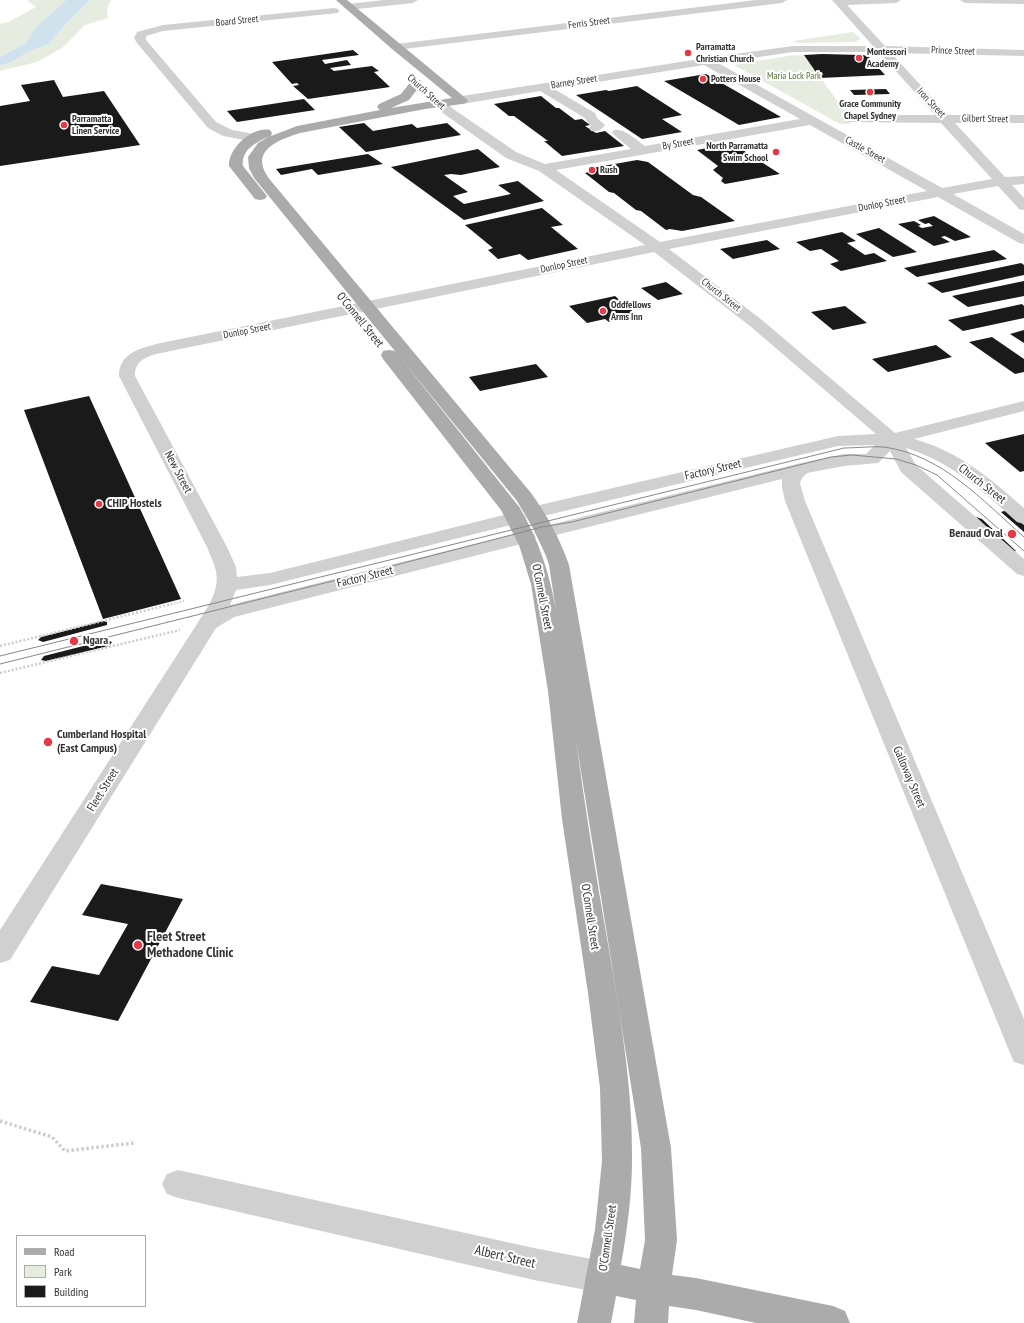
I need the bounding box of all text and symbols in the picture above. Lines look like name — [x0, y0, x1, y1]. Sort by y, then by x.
street label: Board Street — [215, 13, 259, 29]
street label: Ferris Street — [567, 14, 611, 32]
place label: Parramatta Christian Church — [696, 41, 754, 64]
street label: Prince Street — [931, 44, 975, 58]
place label: Montessori Academy — [867, 46, 906, 70]
marker: Parramatta Christian Church — [683, 48, 693, 58]
marker: Montessori Academy — [854, 53, 864, 63]
park label: Maria Lock Park — [767, 70, 821, 82]
street label: Church Street — [405, 72, 447, 112]
street label: Barney Street — [550, 72, 598, 92]
place label: Potters House — [711, 73, 760, 85]
marker: Potters House — [698, 74, 708, 84]
street label: Iron Street — [914, 86, 948, 120]
marker: Grace Community Chapel Sydney — [865, 87, 875, 97]
place label: Grace Community Chapel Sydney — [839, 98, 901, 122]
place label: Parramatta Linen Service — [72, 113, 119, 136]
street label: Gilbert Street — [962, 113, 1008, 125]
marker: Parramatta Linen Service — [59, 120, 69, 130]
street label: Castle Street — [843, 134, 887, 166]
street label: By Street — [662, 135, 694, 153]
place label: North Parramatta Swim School — [706, 140, 768, 164]
marker: North Parramatta Swim School — [771, 147, 781, 157]
place label: Rush — [600, 164, 617, 176]
marker: Rush — [587, 165, 597, 175]
street label: Dunlop Street — [857, 194, 907, 214]
street label: Dunlop Street — [539, 254, 589, 276]
street label: Church Street — [699, 276, 743, 314]
street label: O'Connell Street — [333, 290, 387, 350]
place label: Oddfellows Arms Inn — [611, 299, 651, 322]
marker: Oddfellows Arms Inn — [598, 306, 608, 316]
street label: Dunlop Street — [222, 321, 272, 341]
street label: New Street — [161, 448, 195, 496]
street label: Factory Street — [683, 457, 743, 483]
street label: Church Street — [955, 461, 1009, 507]
place label: CHIP Hostels — [107, 497, 162, 511]
marker: CHIP Hostels — [94, 499, 104, 509]
place label: Benaud Oval — [949, 527, 1003, 541]
marker: Benaud Oval — [1006, 528, 1018, 540]
street label: Factory Street — [335, 563, 395, 591]
street label: O'Connell Street — [529, 563, 555, 631]
place label: Ngara — [83, 634, 108, 648]
marker: Ngara — [68, 635, 80, 647]
place label: Cumberland Hospital (East Campus) — [57, 728, 146, 756]
marker: Cumberland Hospital (East Campus) — [42, 736, 54, 748]
street label: Galloway Street — [890, 744, 928, 810]
street label: Fleet Street — [84, 766, 122, 814]
street label: O'Connell Street — [578, 883, 602, 951]
place label: Fleet Street Methadone Clinic — [147, 929, 233, 962]
marker: Fleet Street Methadone Clinic — [132, 939, 144, 951]
street label: O'Connell Street — [596, 1204, 620, 1272]
legend — [16, 1235, 146, 1307]
street label: Albert Street — [473, 1242, 537, 1272]
text: Road — [54, 1244, 74, 1259]
text: Park — [54, 1264, 72, 1279]
text: Building — [54, 1284, 89, 1299]

